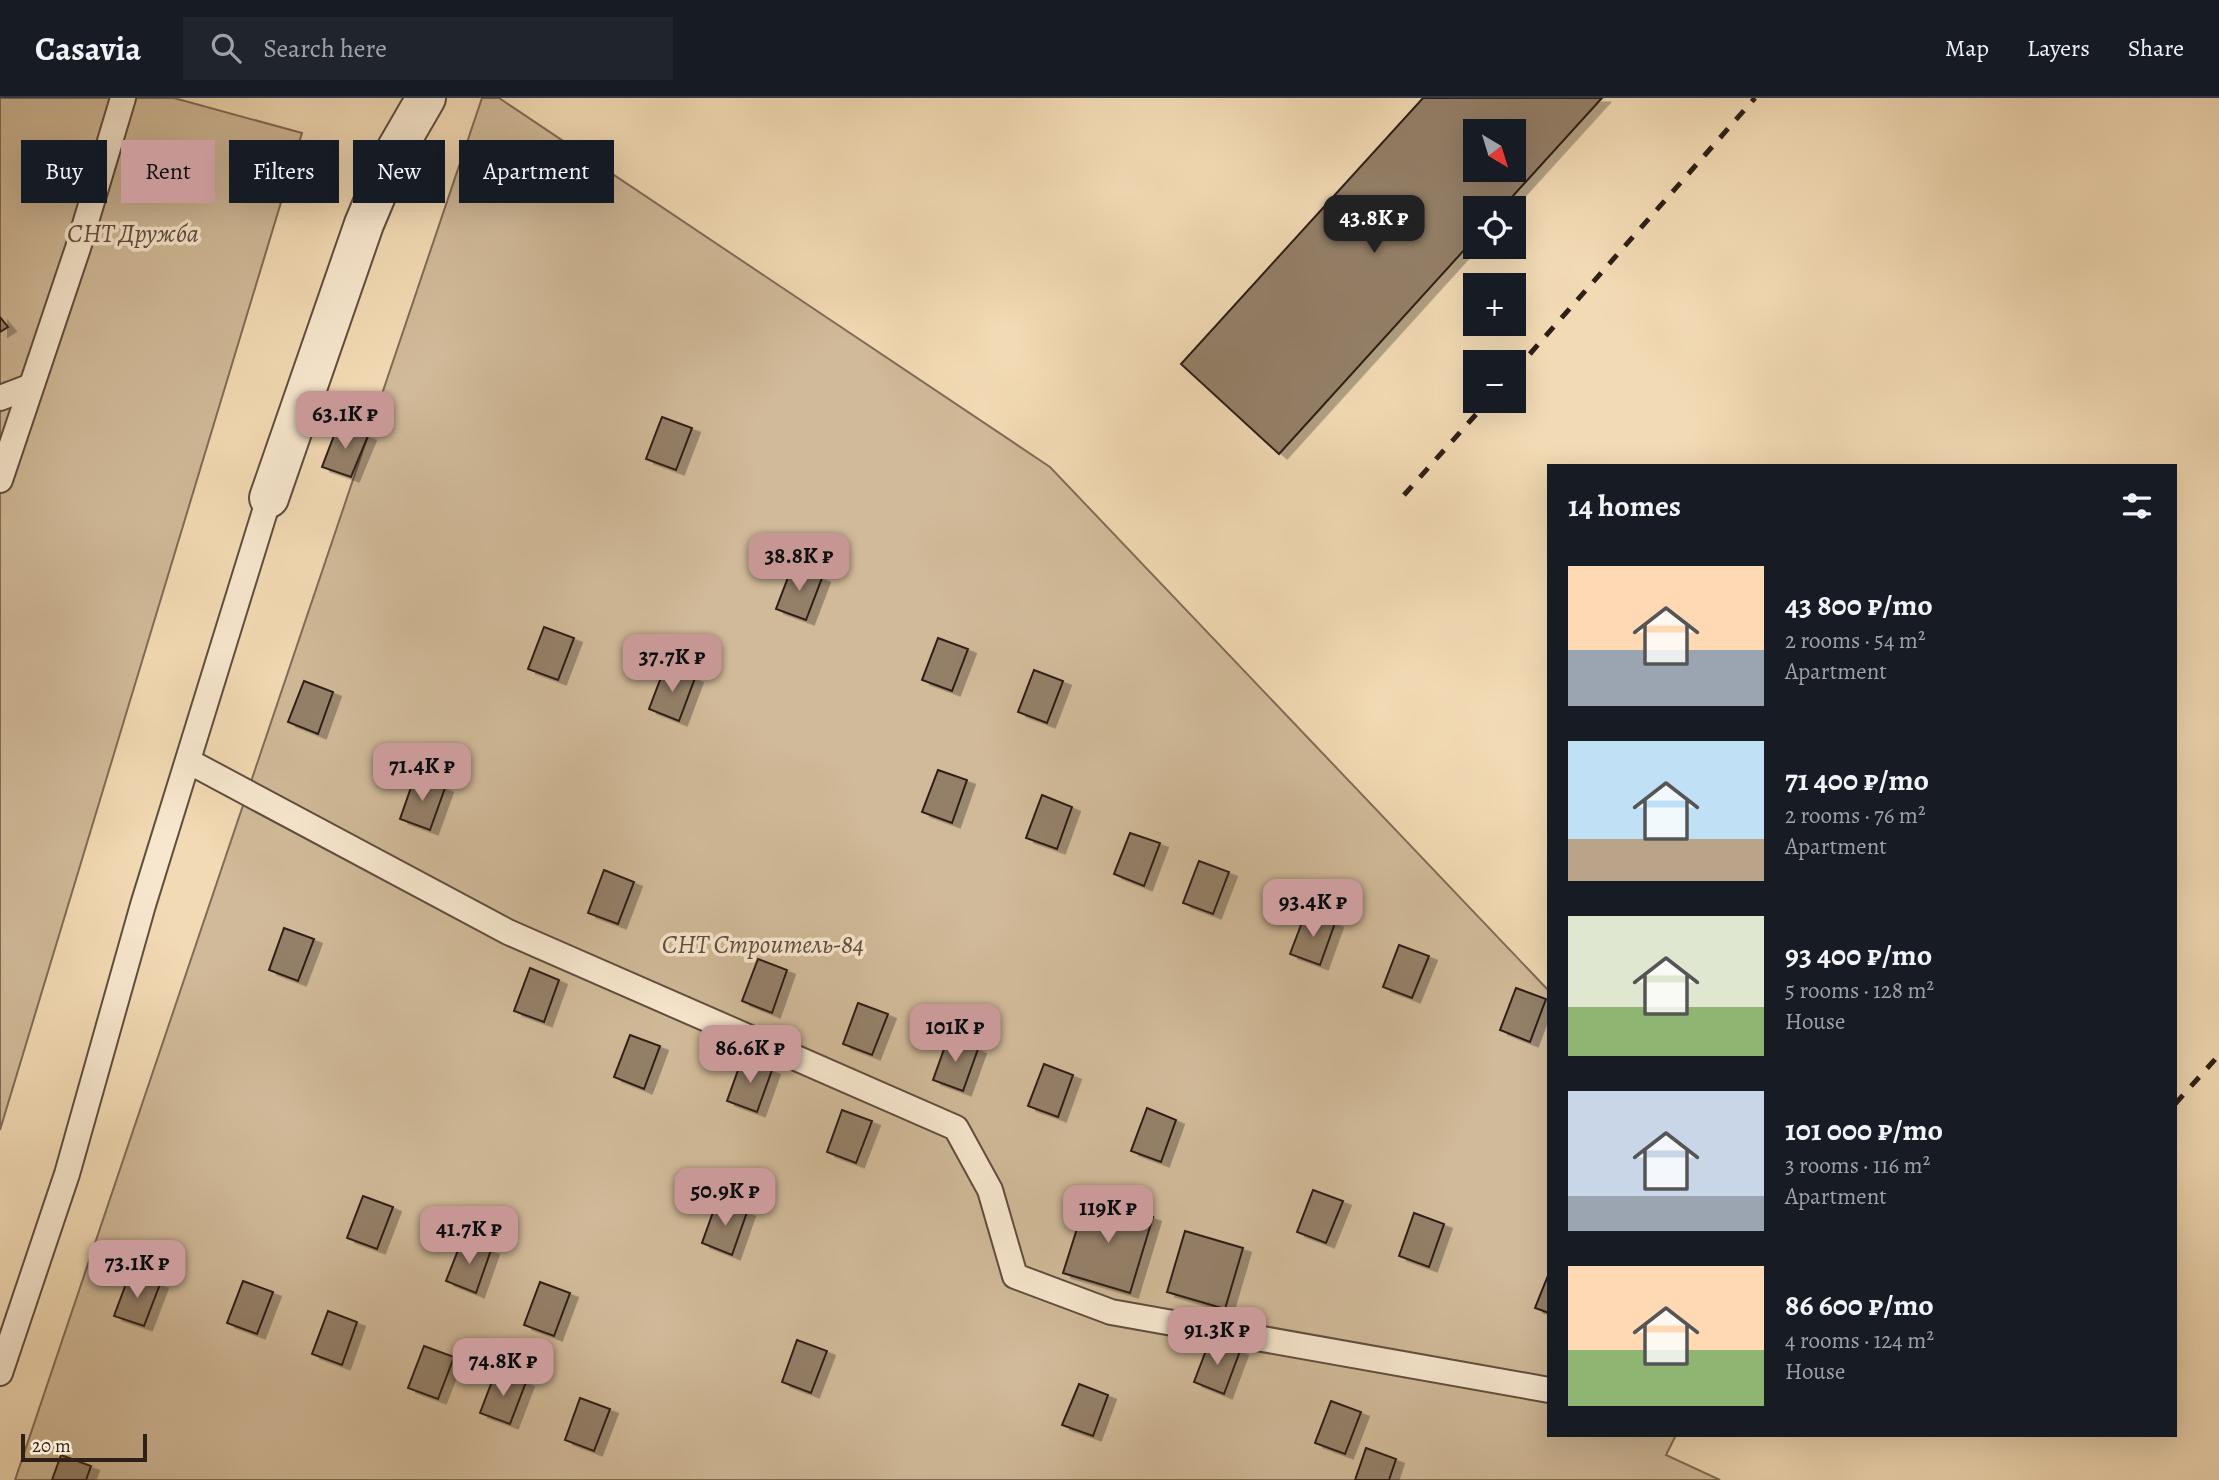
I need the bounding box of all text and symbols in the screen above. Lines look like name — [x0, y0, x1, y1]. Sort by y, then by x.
search box — [183, 17, 673, 80]
text: Casavia — [35, 26, 141, 71]
icon: search — [207, 29, 245, 67]
text: Search here — [263, 31, 387, 66]
text: Map — [1945, 32, 1989, 64]
text: Layers — [2027, 32, 2090, 64]
text: Share — [2128, 32, 2184, 64]
north arrow — [1463, 119, 1526, 182]
map controls — [1463, 119, 1526, 413]
chip: Buy — [21, 140, 107, 203]
chip: Rent — [121, 140, 215, 203]
chip: Filters — [229, 140, 339, 203]
chip: New — [353, 140, 445, 203]
chip: Apartment — [459, 140, 614, 203]
pin: 43.8K ₽ — [1309, 195, 1439, 255]
button: locate — [1463, 196, 1526, 259]
text: 43.8K ₽ — [1340, 202, 1408, 233]
park label: СНТ Дружба — [67, 216, 199, 251]
button: + — [1463, 273, 1526, 336]
button: − — [1463, 350, 1526, 413]
pin: 63.1K ₽ — [280, 392, 410, 451]
text: 63.1K ₽ — [312, 398, 378, 429]
text: 14 homes — [1568, 486, 1681, 526]
icon: filters — [2118, 487, 2156, 525]
pin: 38.8K ₽ — [734, 533, 864, 593]
text: 38.8K ₽ — [764, 540, 834, 571]
text: 43 800 ₽/mo — [1785, 585, 1933, 625]
icon: home — [1624, 594, 1708, 678]
text: 2 rooms · 54 m² — [1785, 625, 1926, 656]
pin: 37.7K ₽ — [607, 634, 737, 694]
text: 37.7K ₽ — [639, 641, 705, 672]
text: Apartment — [1785, 656, 1887, 687]
pin: 71.4K ₽ — [357, 744, 487, 803]
text: 71.4K ₽ — [389, 750, 455, 781]
text: 71 400 ₽/mo — [1785, 760, 1929, 800]
icon: home — [1624, 769, 1708, 853]
text: 2 rooms · 76 m² — [1785, 800, 1926, 831]
text: Apartment — [1785, 831, 1887, 862]
pin: 93.4K ₽ — [1248, 880, 1378, 939]
text: 93.4K ₽ — [1279, 886, 1347, 917]
park label: СНТ Строитель-84 — [662, 927, 864, 962]
text: 93 400 ₽/mo — [1785, 935, 1932, 975]
icon: home — [1624, 944, 1708, 1028]
text: 5 rooms · 128 m² — [1785, 975, 1934, 1006]
pin: 101K ₽ — [898, 1004, 1012, 1064]
text: House — [1785, 1006, 1845, 1037]
text: 101K ₽ — [926, 1011, 984, 1042]
pin: 86.6K ₽ — [685, 1026, 815, 1085]
text: 86.6K ₽ — [715, 1032, 785, 1063]
text: 101 000 ₽/mo — [1785, 1110, 1943, 1150]
icon: home — [1624, 1119, 1708, 1203]
text: 3 rooms · 116 m² — [1785, 1150, 1930, 1181]
pin: 50.9K ₽ — [660, 1168, 790, 1228]
text: 50.9K ₽ — [690, 1175, 760, 1206]
text: Apartment — [1785, 1181, 1887, 1212]
pin: 119K ₽ — [1051, 1186, 1165, 1245]
text: 119K ₽ — [1079, 1192, 1137, 1223]
pin: 41.7K ₽ — [404, 1206, 534, 1266]
text: 41.7K ₽ — [436, 1213, 502, 1244]
pin: 73.1K ₽ — [72, 1240, 202, 1300]
text: 73.1K ₽ — [104, 1247, 170, 1278]
text: 86 600 ₽/mo — [1785, 1285, 1934, 1325]
icon: home — [1624, 1294, 1708, 1378]
pin: 91.3K ₽ — [1152, 1308, 1282, 1367]
text: 91.3K ₽ — [1184, 1314, 1250, 1345]
text: 4 rooms · 124 m² — [1785, 1325, 1934, 1356]
pin: 74.8K ₽ — [438, 1338, 568, 1398]
text: 74.8K ₽ — [469, 1345, 537, 1376]
text: House — [1785, 1356, 1845, 1387]
scale bar — [21, 1431, 147, 1463]
text: 20 m — [32, 1433, 71, 1459]

